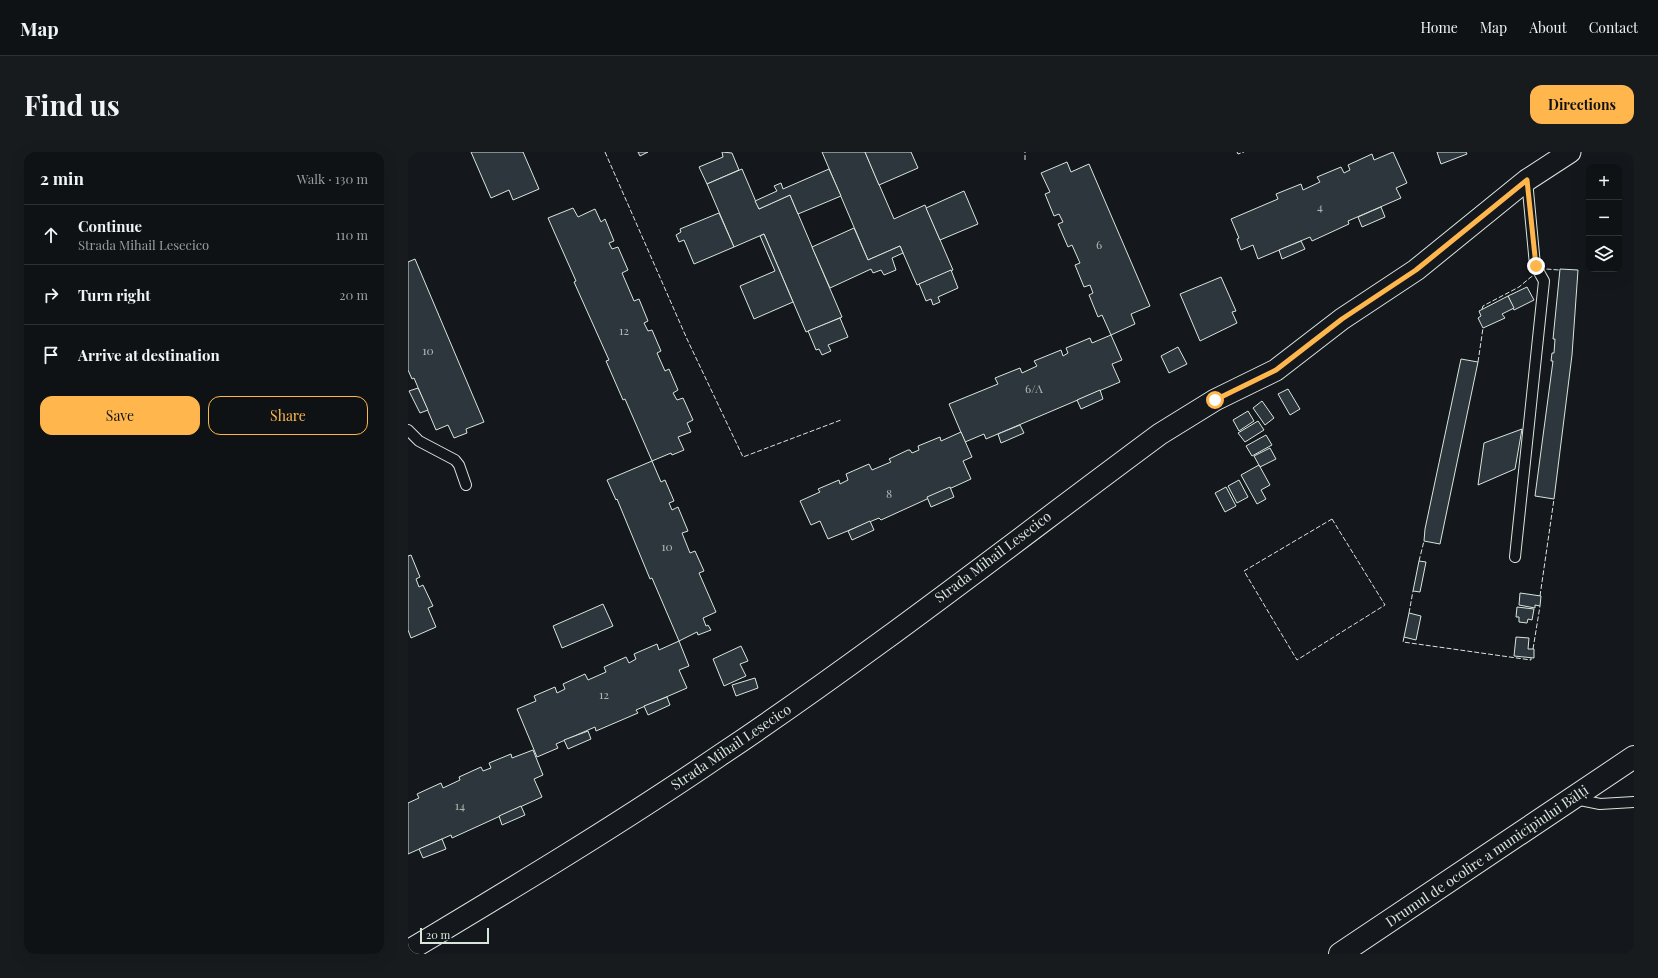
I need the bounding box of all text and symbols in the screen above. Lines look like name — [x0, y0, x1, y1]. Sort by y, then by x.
text: Map — [20, 15, 59, 41]
text: Home — [1420, 18, 1458, 37]
text: Map — [1480, 18, 1507, 37]
text: About — [1529, 18, 1567, 37]
text: Contact — [1589, 18, 1638, 37]
button: Directions — [1530, 85, 1634, 124]
text: Find us — [24, 86, 120, 123]
map controls — [1586, 164, 1622, 272]
button: + — [1586, 164, 1622, 200]
text: 2 min — [40, 167, 84, 189]
text: Walk · 130 m — [297, 170, 368, 187]
house number: 4 — [1317, 198, 1323, 214]
button: − — [1586, 200, 1622, 236]
text: Continue — [78, 216, 142, 236]
icon: ahead — [40, 224, 62, 246]
text: 110 m — [336, 226, 368, 243]
text: Strada Mihail Lesecico — [78, 236, 209, 253]
house number: 6 — [1096, 236, 1102, 252]
button: layers — [1586, 236, 1622, 272]
route end — [1527, 257, 1545, 275]
icon: right — [40, 284, 62, 306]
text: Turn right — [78, 285, 151, 305]
text: 20 m — [339, 286, 368, 303]
house number: 12 — [619, 322, 629, 338]
house number: 10 — [422, 342, 434, 358]
icon: arrive — [40, 344, 62, 366]
text: Arrive at destination — [78, 345, 220, 365]
house number: 6/A — [1025, 380, 1043, 396]
route start — [1206, 391, 1224, 409]
button: Save — [40, 396, 200, 435]
button: Share — [208, 396, 368, 435]
house number: 8 — [886, 485, 892, 501]
street label: Strada Mihail Lesecico — [931, 506, 1055, 607]
house number: 10 — [661, 538, 673, 554]
house number: 12 — [599, 686, 609, 702]
street label: Strada Mihail Lesecico — [667, 699, 795, 794]
street label: Drumul de ocolire a municipiului Bălți — [1382, 780, 1592, 931]
house number: 14 — [455, 797, 465, 813]
scale bar — [420, 926, 489, 945]
text: 20 m — [426, 927, 450, 942]

